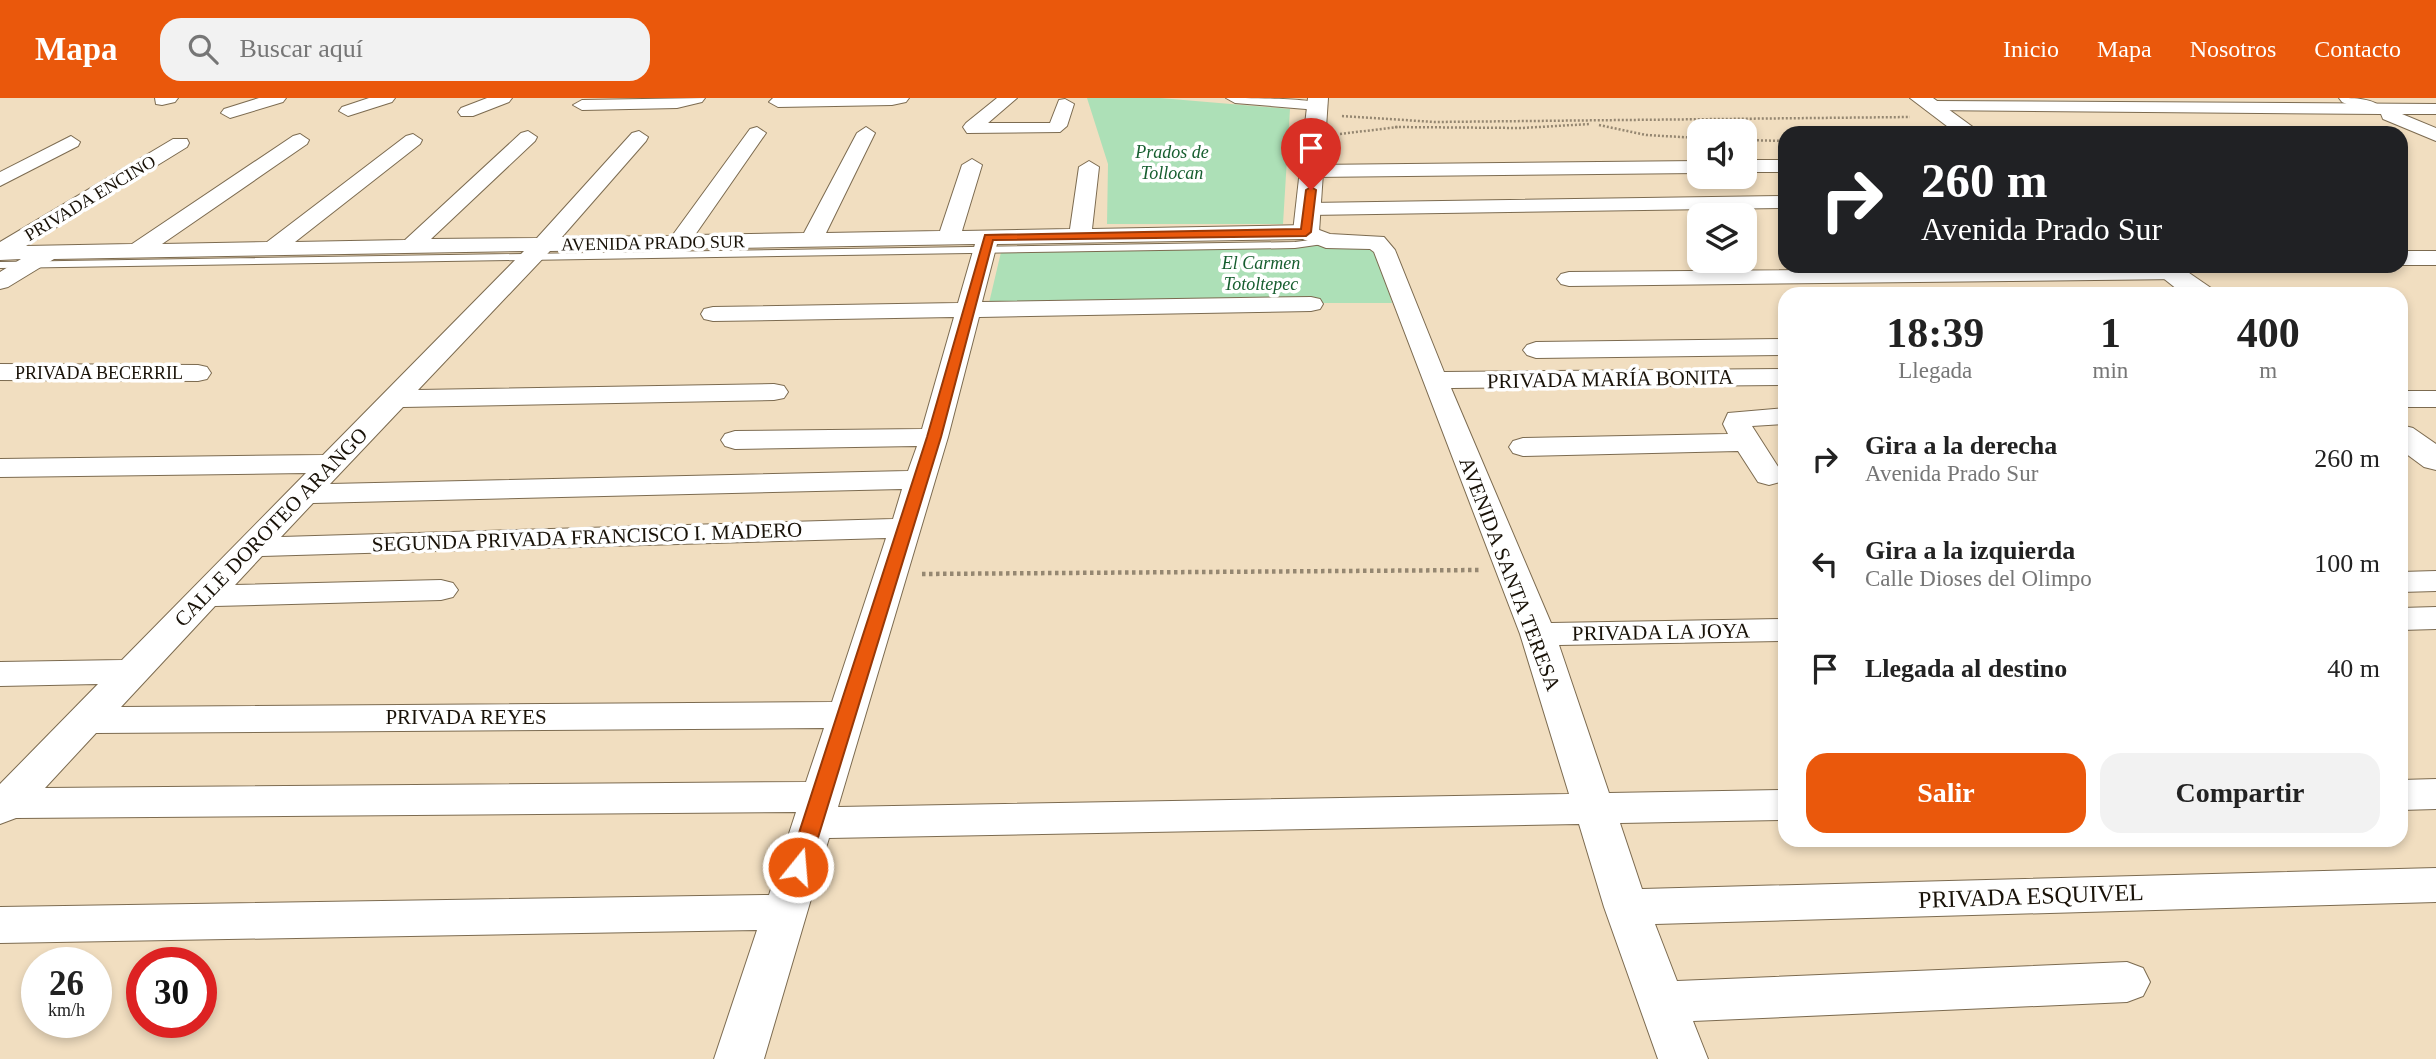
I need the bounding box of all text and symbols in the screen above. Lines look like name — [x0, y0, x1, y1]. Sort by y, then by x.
search box — [160, 18, 650, 81]
icon: search — [184, 30, 222, 68]
text: Mapa — [35, 31, 118, 67]
text: Buscar aquí — [240, 34, 363, 63]
text: Inicio — [2003, 36, 2059, 62]
text: Mapa — [2097, 36, 2152, 62]
text: Nosotros — [2190, 36, 2276, 62]
text: Contacto — [2314, 36, 2401, 62]
pin — [1281, 118, 1341, 190]
map controls — [1687, 119, 1757, 273]
button: sound — [1687, 119, 1757, 189]
icon: arrive — [1292, 129, 1330, 167]
park label: Prados de Tollocan — [1134, 142, 1209, 183]
street label: PRIVADA ENCINO — [21, 151, 159, 245]
text: 260 m — [1921, 153, 2048, 208]
icon: right — [1806, 154, 1897, 245]
button: layers — [1687, 203, 1757, 273]
text: Avenida Prado Sur — [1921, 211, 2162, 247]
street label: AVENIDA PRADO SUR — [561, 231, 745, 255]
park label: El Carmen Totoltepec — [1221, 253, 1300, 294]
text: 18:39 — [1886, 310, 1984, 356]
text: 1 — [2100, 310, 2121, 356]
text: 400 — [2237, 310, 2300, 356]
text: Llegada — [1898, 358, 1972, 383]
text: min — [2093, 358, 2128, 383]
text: m — [2259, 358, 2277, 383]
street label: PRIVADA BECERRIL — [15, 363, 183, 383]
street label: PRIVADA MARÍA BONITA — [1487, 365, 1734, 393]
street label: CALLE DOROTEO ARANGO — [170, 423, 372, 631]
text: Gira a la derecha — [1865, 431, 2057, 460]
icon: right — [1806, 440, 1844, 478]
text: 260 m — [2314, 444, 2380, 473]
street label: AVENIDA SANTA TERESA — [1454, 454, 1566, 695]
text: Avenida Prado Sur — [1865, 461, 2038, 486]
street label: SEGUNDA PRIVADA FRANCISCO I. MADERO — [371, 517, 803, 557]
text: Gira a la izquierda — [1865, 536, 2075, 565]
icon: left — [1806, 545, 1844, 583]
text: 100 m — [2314, 549, 2380, 578]
text: Calle Dioses del Olimpo — [1865, 566, 2092, 591]
street label: PRIVADA LA JOYA — [1572, 618, 1751, 646]
icon: arrive — [1806, 650, 1844, 688]
text: Llegada al destino — [1865, 654, 2067, 683]
text: 40 m — [2327, 654, 2380, 683]
street label: PRIVADA REYES — [385, 705, 547, 729]
button: Salir — [1806, 753, 2086, 833]
button: Compartir — [2100, 753, 2380, 833]
position arrow — [761, 830, 835, 904]
street label: PRIVADA ESQUIVEL — [1918, 879, 2144, 913]
speed limit sign: 30 — [126, 947, 217, 1038]
text: 26 — [49, 964, 84, 1003]
text: km/h — [48, 1000, 85, 1020]

